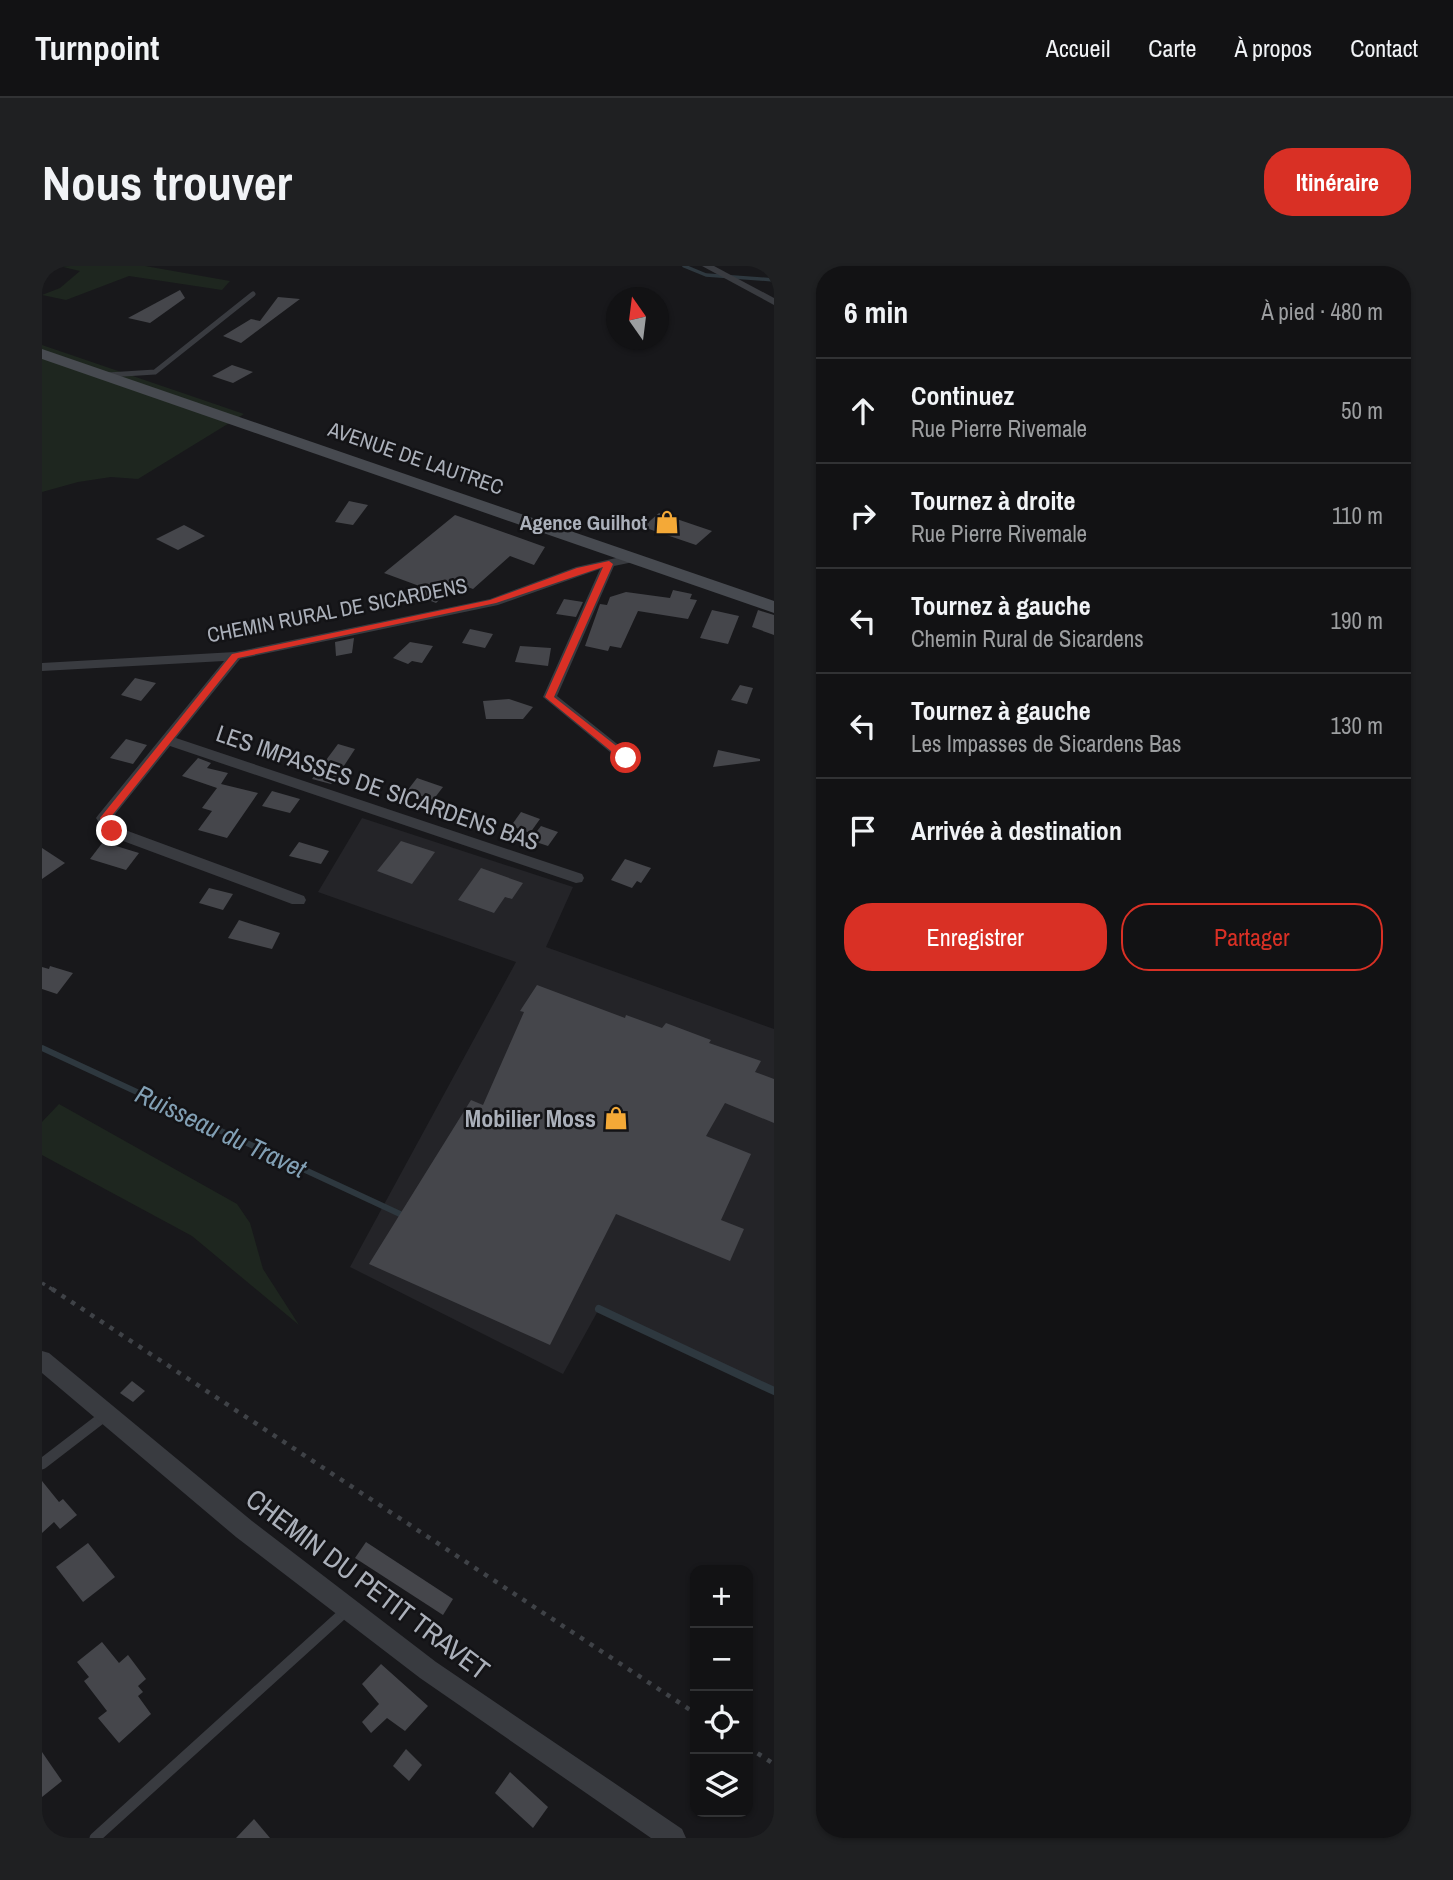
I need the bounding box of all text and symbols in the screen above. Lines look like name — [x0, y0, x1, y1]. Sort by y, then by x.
text: Turnpoint — [35, 26, 159, 70]
text: Accueil — [1046, 32, 1110, 64]
text: Carte — [1148, 32, 1196, 64]
text: À propos — [1234, 32, 1312, 64]
text: Contact — [1350, 32, 1418, 64]
button: Itinéraire — [1264, 148, 1411, 216]
text: Nous trouver — [42, 149, 292, 215]
north arrow — [606, 287, 669, 350]
text: 6 min — [844, 292, 908, 332]
text: À pied · 480 m — [1261, 296, 1383, 327]
text: Continuez — [911, 378, 1014, 413]
icon: ahead — [844, 392, 882, 430]
text: 50 m — [1341, 395, 1383, 426]
text: Rue Pierre Rivemale — [911, 413, 1087, 444]
street label: AVENUE DE LAUTREC — [324, 414, 507, 502]
text: Tournez à droite — [911, 483, 1075, 518]
icon: right — [844, 497, 882, 535]
text: 110 m — [1332, 500, 1383, 531]
place label: Agence Guilhot — [520, 508, 647, 537]
shop icon: Agence Guilhot — [653, 508, 681, 536]
text: Rue Pierre Rivemale — [911, 518, 1087, 549]
street label: CHEMIN RURAL DE SICARDENS — [204, 571, 470, 649]
text: Tournez à gauche — [911, 588, 1091, 623]
icon: left — [844, 602, 882, 640]
text: 190 m — [1331, 605, 1383, 636]
text: Chemin Rural de Sicardens — [911, 623, 1144, 654]
text: Tournez à gauche — [911, 693, 1091, 728]
icon: left — [844, 707, 882, 745]
text: 130 m — [1331, 710, 1383, 741]
street label: LES IMPASSES DE SICARDENS BAS — [212, 717, 544, 857]
text: Les Impasses de Sicardens Bas — [911, 728, 1181, 759]
route start — [610, 742, 641, 773]
icon: arrive — [844, 812, 882, 850]
text: Arrivée à destination — [911, 813, 1122, 848]
route end — [96, 815, 127, 846]
button: Enregistrer — [844, 903, 1107, 971]
button: Partager — [1121, 903, 1383, 971]
water label: Ruisseau du Travet — [130, 1076, 313, 1186]
place label: Mobilier Moss — [465, 1102, 596, 1134]
shop icon: Mobilier Moss — [602, 1104, 630, 1132]
street label: CHEMIN DU PETIT TRAVET — [238, 1480, 498, 1688]
map controls — [690, 1565, 753, 1817]
button: + — [690, 1565, 753, 1628]
button: − — [690, 1628, 753, 1691]
button: locate — [690, 1691, 753, 1754]
button: layers — [690, 1754, 753, 1817]

